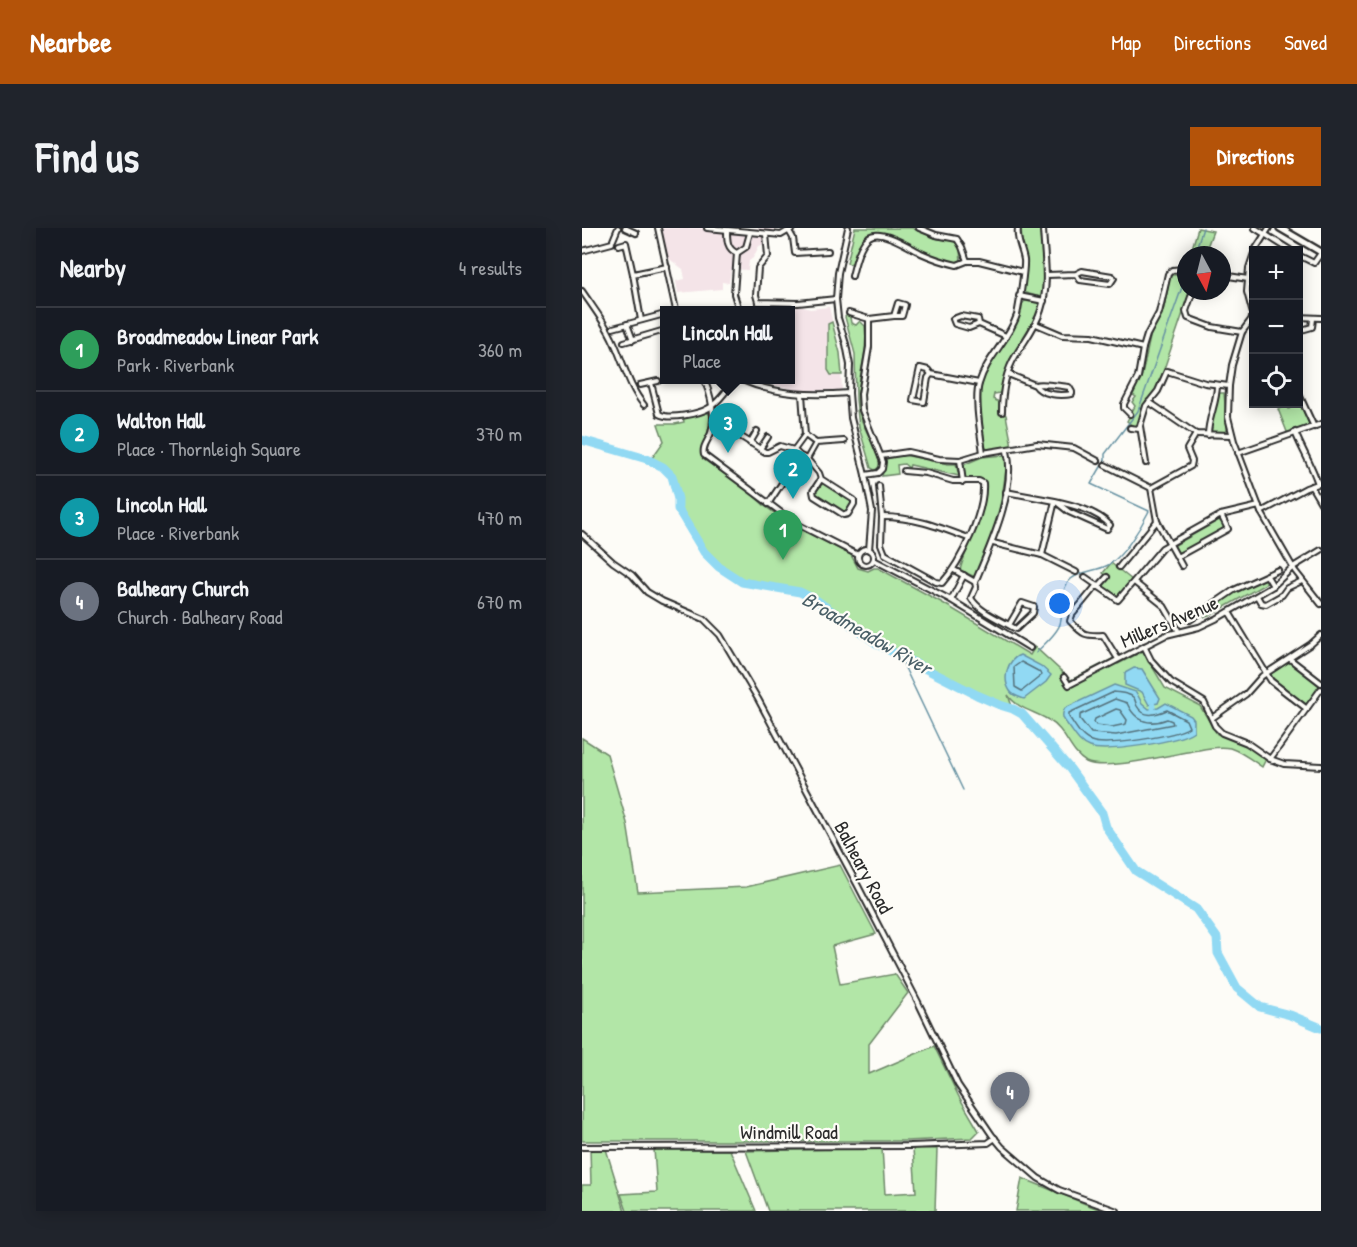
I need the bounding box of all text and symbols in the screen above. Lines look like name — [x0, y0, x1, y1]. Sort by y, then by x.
text: Nearbee — [30, 23, 112, 61]
text: Map — [1111, 28, 1141, 57]
text: Directions — [1174, 28, 1251, 57]
text: Saved — [1284, 28, 1327, 57]
button: Directions — [1190, 127, 1321, 186]
text: Find us — [36, 128, 139, 185]
north arrow — [1177, 246, 1231, 300]
map controls — [1249, 246, 1303, 408]
button: + — [1249, 246, 1303, 300]
text: Nearby — [60, 250, 126, 285]
text: 4 results — [459, 254, 522, 281]
button: − — [1249, 300, 1303, 354]
popup — [660, 306, 795, 384]
text: Lincoln Hall — [683, 317, 772, 347]
text: Broadmeadow Linear Park — [117, 321, 319, 351]
text: 1 — [76, 336, 83, 363]
text: 360 m — [478, 336, 522, 363]
text: Place — [683, 347, 721, 374]
text: Park · Riverbank — [117, 351, 234, 378]
button: locate — [1249, 354, 1303, 408]
pin: 3 — [708, 404, 748, 453]
text: Walton Hall — [117, 405, 205, 435]
text: 2 — [75, 420, 84, 447]
text: 370 m — [476, 420, 522, 447]
text: Place · Thornleigh Square — [117, 435, 301, 462]
pin: 2 — [774, 450, 812, 499]
text: Lincoln Hall — [117, 489, 207, 519]
text: 3 — [75, 504, 84, 531]
text: 470 m — [477, 504, 522, 531]
pin: 1 — [764, 510, 802, 560]
text: Place · Riverbank — [117, 519, 239, 546]
text: Balheary Church — [117, 573, 248, 603]
water label: Broadmeadow River — [797, 584, 939, 683]
text: 4 — [76, 588, 83, 615]
text: 670 m — [477, 588, 522, 615]
street label: Millers Avenue — [1116, 588, 1222, 654]
your location — [1045, 589, 1074, 618]
text: Church · Balheary Road — [117, 603, 282, 630]
street label: Balheary Road — [828, 816, 900, 918]
pin: 4 — [990, 1072, 1030, 1122]
street label: Windmill Road — [740, 1118, 838, 1145]

